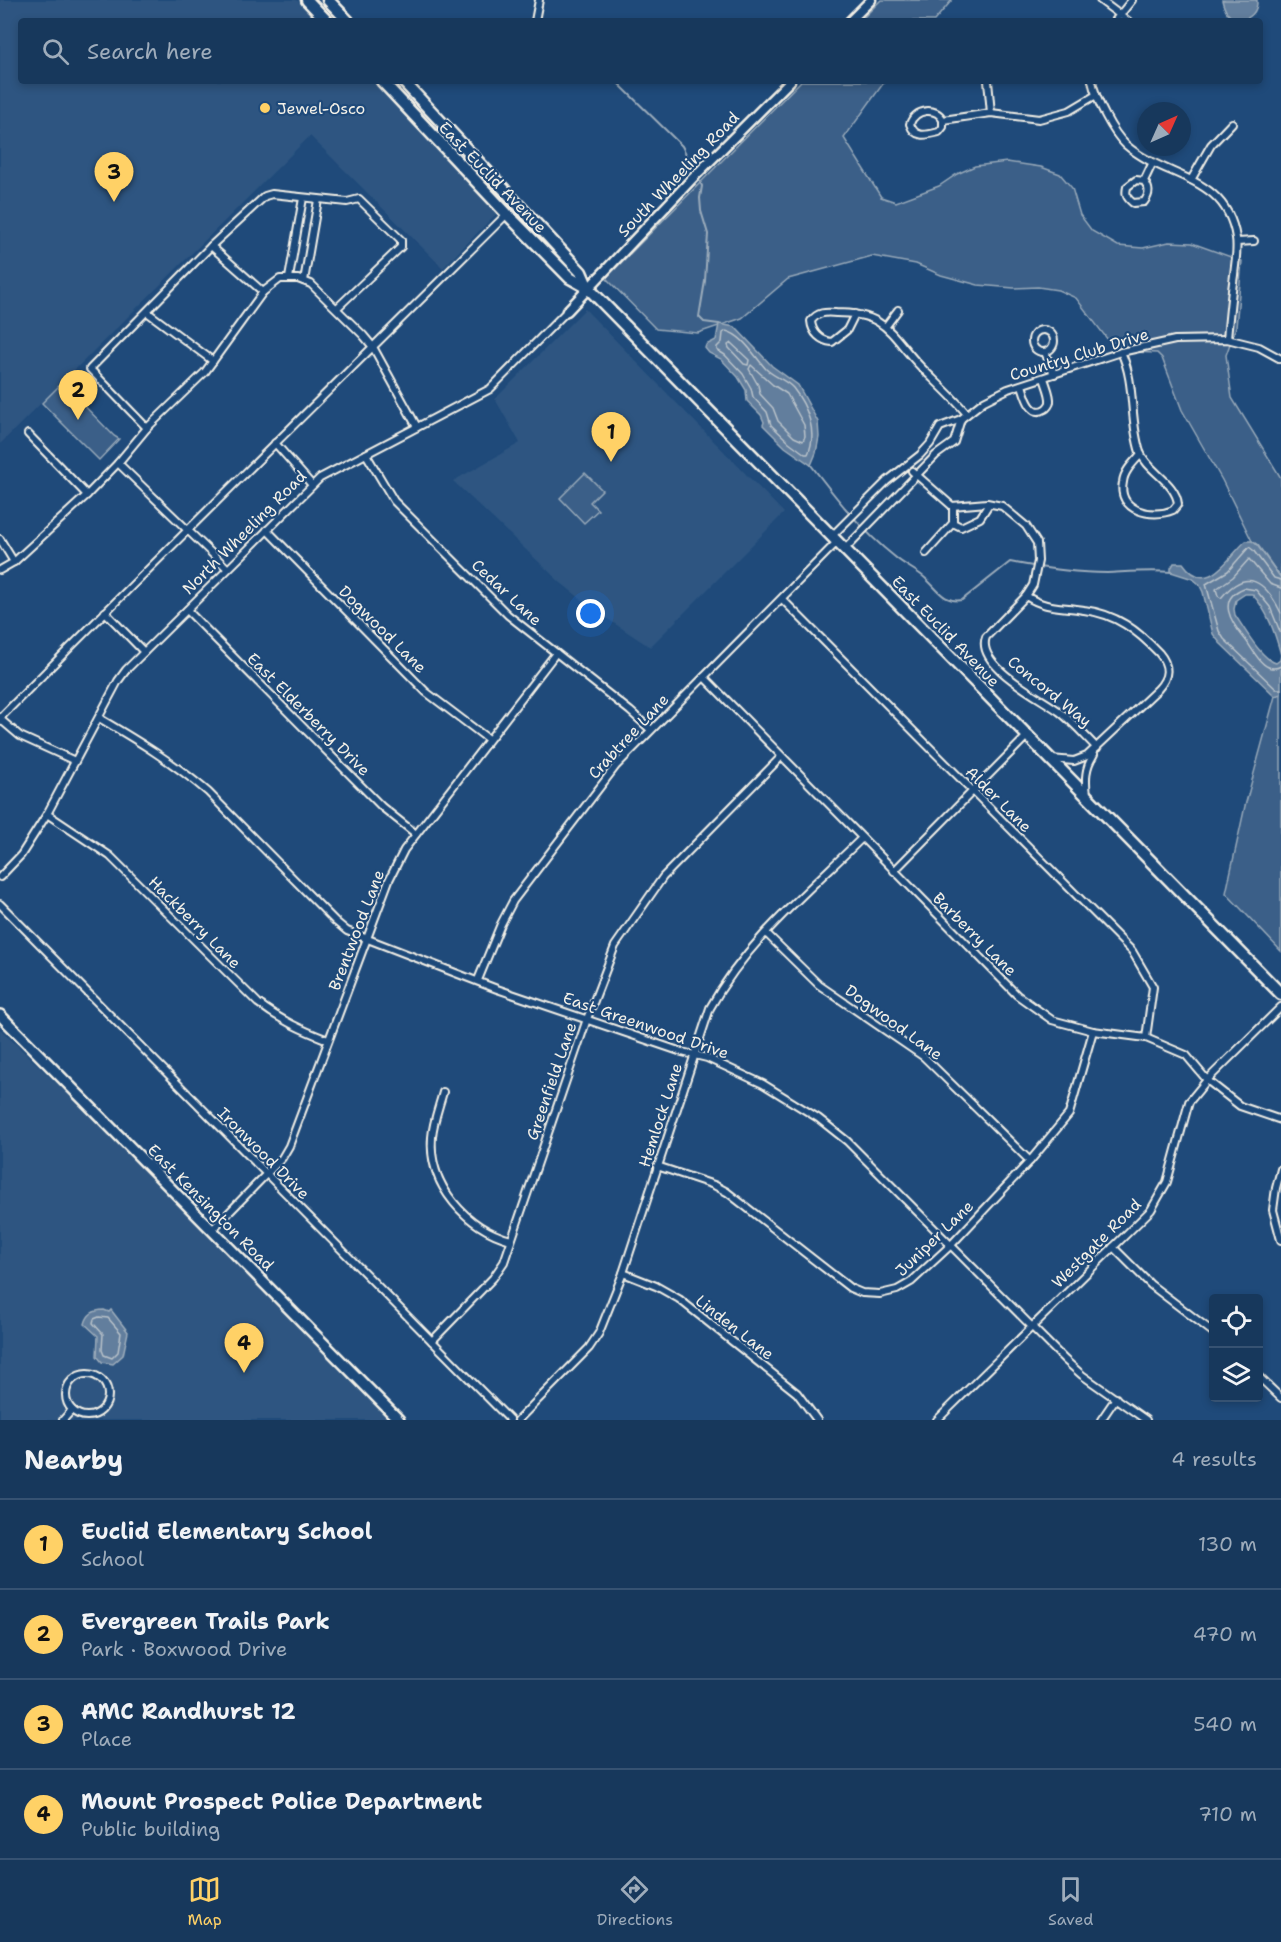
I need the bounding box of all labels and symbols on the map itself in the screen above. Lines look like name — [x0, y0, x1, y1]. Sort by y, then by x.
place label: Jewel-Osco — [277, 98, 365, 119]
marker: Jewel-Osco — [258, 101, 272, 115]
north arrow — [1137, 102, 1191, 156]
street label: South Wheeling Road — [613, 107, 744, 242]
street label: East Euclid Avenue — [434, 117, 551, 237]
pin: 3 — [94, 152, 134, 202]
street label: Country Club Drive — [1007, 323, 1151, 386]
pin: 2 — [58, 370, 98, 420]
pin: 1 — [592, 412, 630, 462]
street label: North Wheeling Road — [178, 466, 311, 599]
street label: Cedar Lane — [467, 554, 546, 630]
street label: East Euclid Avenue — [887, 571, 1004, 691]
street label: Dogwood Lane — [334, 581, 431, 678]
your location — [576, 599, 605, 628]
street label: East Elderberry Drive — [242, 648, 375, 781]
street label: Concord Way — [1003, 651, 1096, 732]
street label: Crabtree Lane — [583, 689, 673, 783]
street label: Alder Lane — [961, 762, 1036, 837]
street label: Brentwood Lane — [324, 867, 389, 993]
street label: Hackberry Lane — [144, 872, 245, 973]
street label: Barberry Lane — [928, 888, 1021, 981]
street label: Dogwood Lane — [841, 980, 947, 1065]
street label: East Greenwood Drive — [560, 987, 731, 1064]
street label: Greenfield Lane — [521, 1019, 581, 1143]
street label: Hemlock Lane — [634, 1060, 687, 1170]
street label: Ironwood Drive — [213, 1103, 314, 1204]
street label: East Kensington Road — [143, 1140, 278, 1275]
street label: Westgate Road — [1047, 1194, 1146, 1293]
street label: Juniper Lane — [891, 1196, 978, 1281]
street label: Linden Lane — [691, 1290, 778, 1365]
pin: 4 — [224, 1324, 264, 1373]

